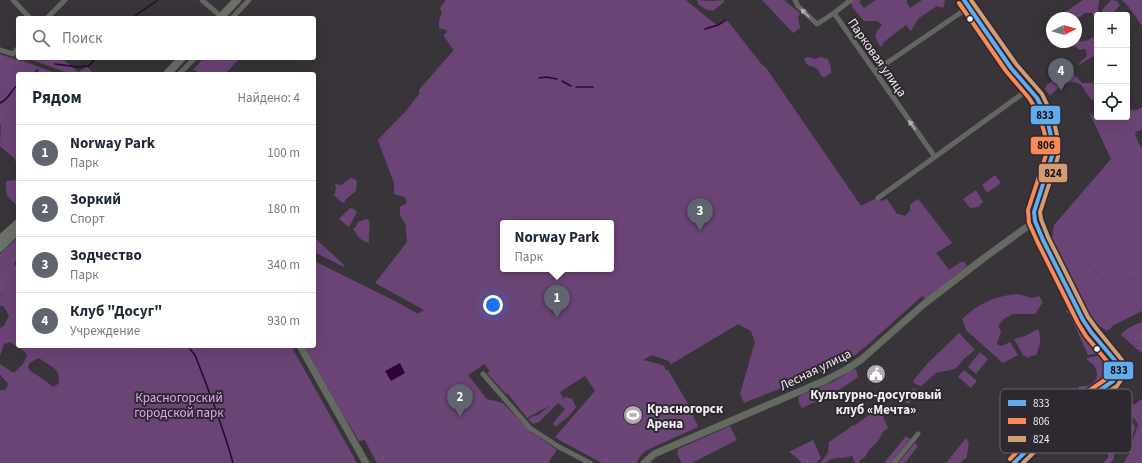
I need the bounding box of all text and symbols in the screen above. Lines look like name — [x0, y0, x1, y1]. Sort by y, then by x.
one-way arrow — [800, 8, 810, 18]
north arrow — [1046, 12, 1082, 48]
map controls — [1094, 12, 1130, 120]
button: + — [1094, 12, 1130, 48]
unlabelled marker — [965, 14, 975, 24]
street label: Парковая улица — [843, 15, 911, 100]
search box — [16, 16, 316, 60]
icon: search — [30, 27, 52, 49]
text: Поиск — [62, 28, 103, 49]
button: − — [1094, 48, 1130, 84]
pin: 4 — [1048, 58, 1074, 91]
button: locate — [1094, 84, 1130, 120]
text: Рядом — [32, 86, 82, 110]
text: Найдено: 4 — [238, 89, 300, 107]
line badge: 833 — [1030, 105, 1061, 125]
text: 833 — [1036, 108, 1054, 123]
one-way arrow — [908, 119, 916, 130]
text: Norway Park — [70, 133, 155, 154]
line badge: 806 — [1030, 136, 1061, 155]
text: 806 — [1037, 138, 1055, 153]
text: 1 — [42, 144, 48, 162]
text: 100 m — [267, 144, 300, 162]
text: Парк — [70, 154, 99, 172]
line badge: 824 — [1038, 163, 1068, 183]
text: 824 — [1044, 166, 1062, 181]
text: Зоркий — [70, 189, 121, 210]
pin: 3 — [687, 198, 713, 231]
text: 2 — [42, 200, 48, 218]
text: 180 m — [267, 200, 300, 218]
text: Спорт — [70, 210, 105, 228]
popup — [500, 220, 614, 272]
text: Norway Park — [514, 227, 600, 248]
text: Зодчество — [70, 245, 142, 266]
text: Парк — [514, 248, 543, 266]
text: 3 — [42, 256, 48, 274]
text: 340 m — [267, 256, 300, 274]
text: Парк — [70, 266, 99, 284]
pin: 1 — [544, 285, 570, 318]
your location — [483, 295, 503, 315]
text: Клуб "Досуг" — [70, 301, 162, 322]
text: 4 — [42, 312, 48, 330]
text: 930 m — [267, 312, 300, 330]
text: Учреждение — [70, 322, 140, 340]
unlabelled marker — [1092, 344, 1102, 354]
street label: Лесная улица — [777, 345, 854, 395]
line badge: 833 — [1103, 361, 1134, 380]
public building icon: Культурно-досуговый клуб «Мечта» — [865, 363, 887, 385]
text: 833 — [1110, 363, 1128, 378]
pin: 2 — [447, 384, 473, 417]
place label: Культурно-досуговый клуб «Мечта» — [810, 386, 942, 419]
park label: Красногорский городской парк — [134, 389, 224, 422]
legend — [1000, 389, 1132, 453]
text: 833 — [1033, 396, 1049, 411]
place label: Красногорск Арена — [646, 400, 724, 433]
sports icon: Красногорск Арена — [622, 404, 644, 426]
text: 806 — [1033, 414, 1050, 429]
text: 824 — [1033, 432, 1050, 447]

